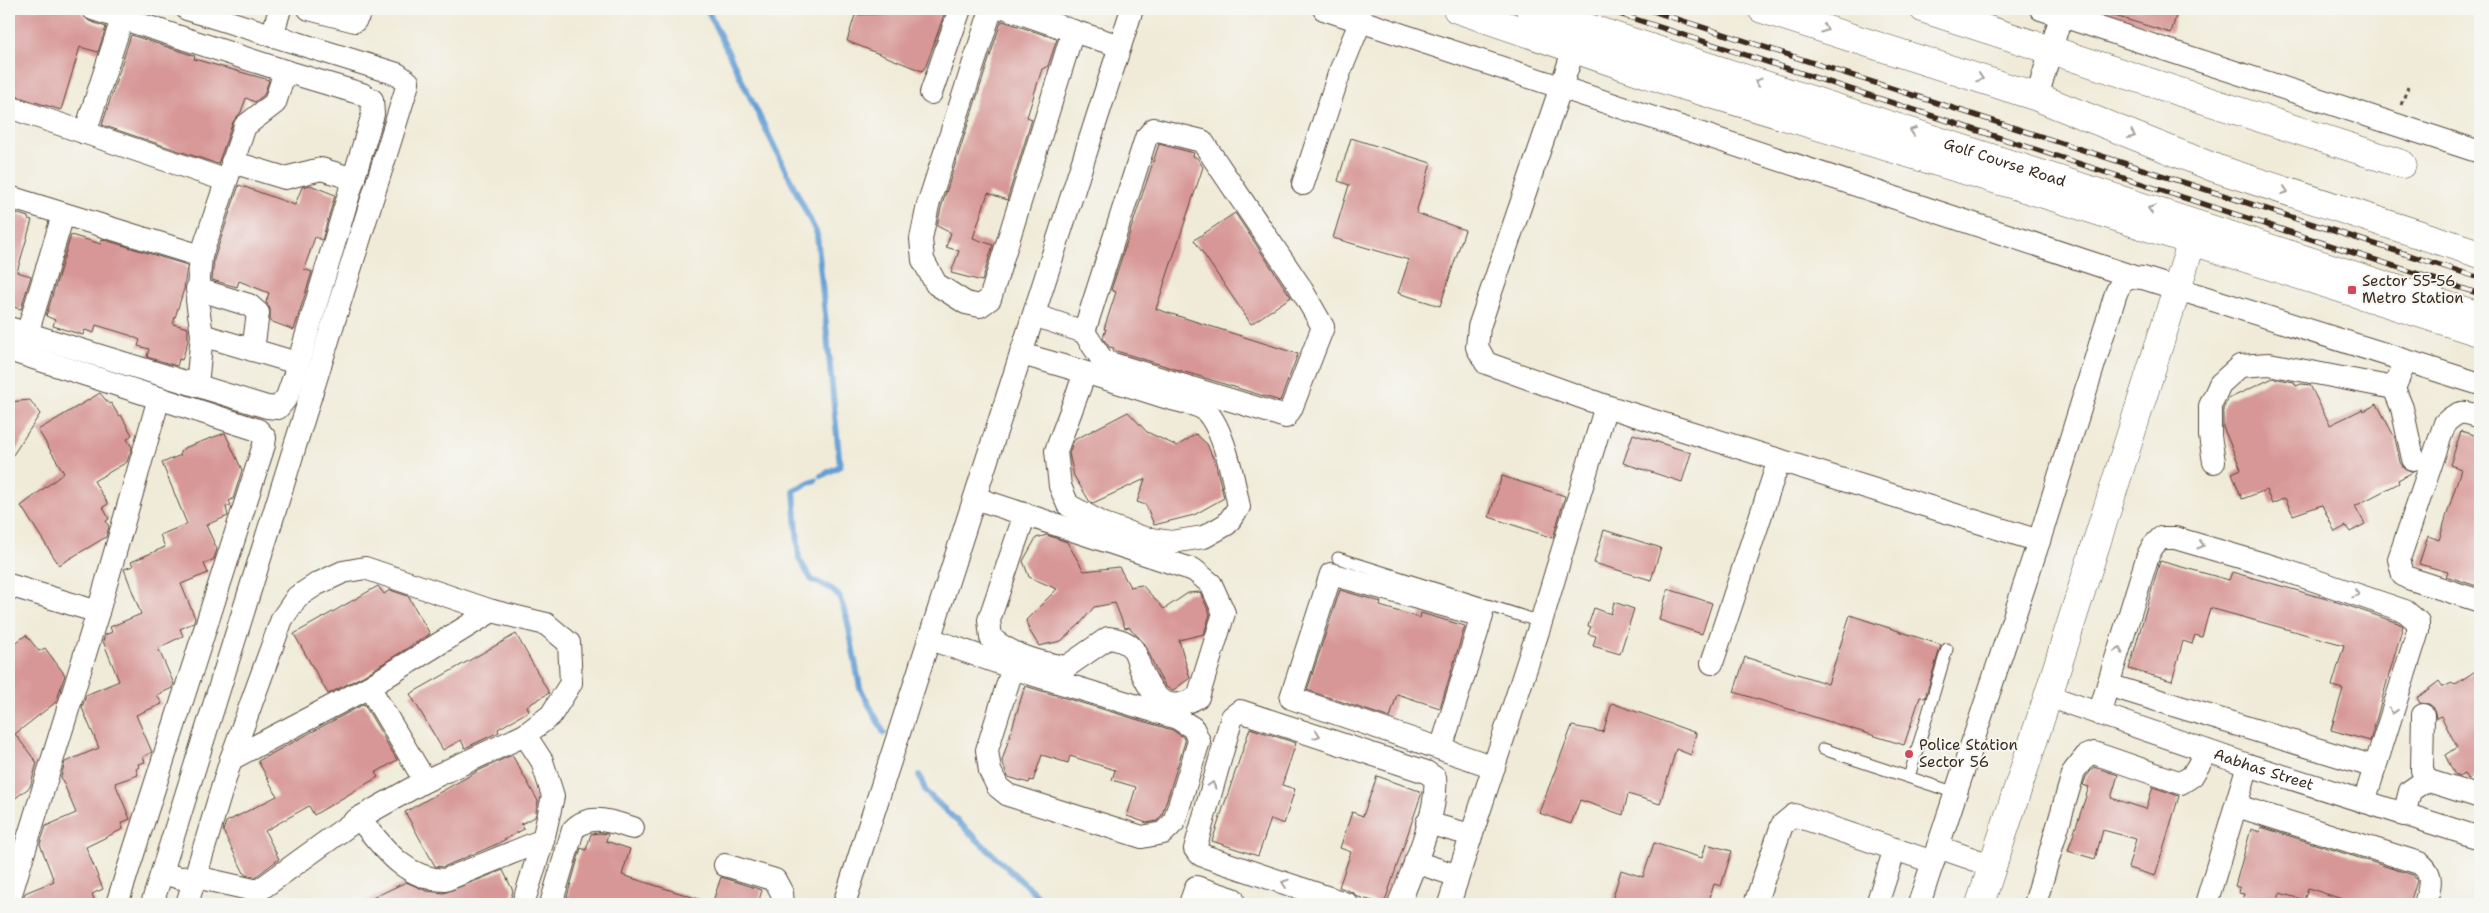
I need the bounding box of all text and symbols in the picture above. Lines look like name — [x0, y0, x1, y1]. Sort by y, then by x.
one-way arrow — [1820, 23, 1829, 33]
one-way arrow — [1975, 73, 1984, 83]
one-way arrow — [1755, 78, 1763, 88]
one-way arrow — [1909, 127, 1918, 137]
one-way arrow — [2127, 129, 2136, 139]
street label: Golf Course Road — [1941, 133, 2069, 192]
one-way arrow — [2280, 185, 2288, 195]
one-way arrow — [2147, 205, 2155, 215]
place label: Sector 55-56 Metro Station — [2362, 271, 2464, 308]
marker: Sector 55-56 Metro Station — [2346, 284, 2358, 296]
one-way arrow — [2196, 540, 2205, 550]
one-way arrow — [2351, 588, 2360, 598]
one-way arrow — [2113, 647, 2123, 655]
one-way arrow — [2388, 707, 2398, 715]
one-way arrow — [1312, 729, 1321, 739]
place label: Police Station Sector 56 — [1919, 735, 2018, 772]
street label: Aabhas Street — [2211, 744, 2316, 795]
marker: Police Station Sector 56 — [1903, 748, 1915, 760]
one-way arrow — [1206, 782, 1216, 790]
one-way arrow — [1281, 879, 1289, 889]

